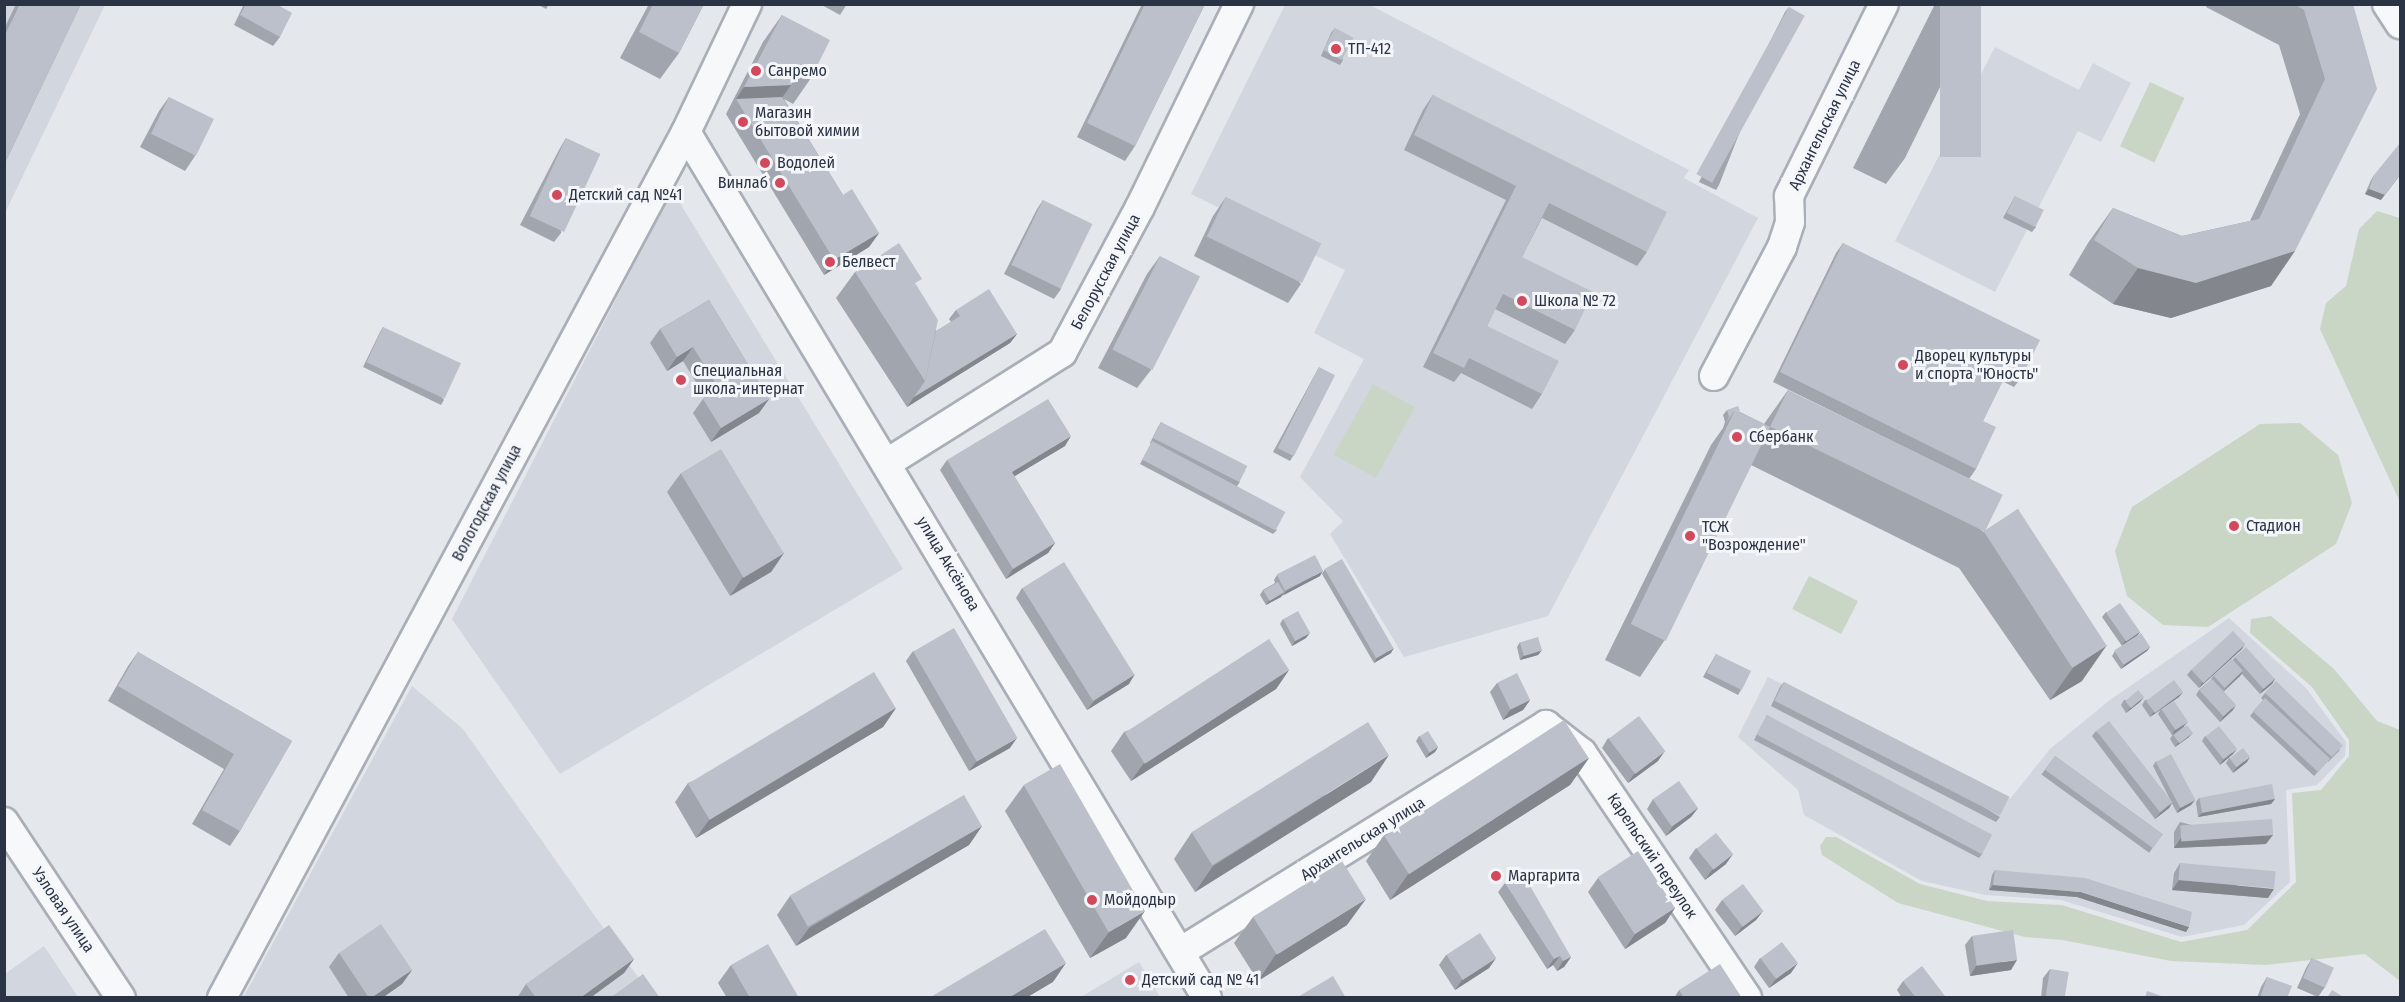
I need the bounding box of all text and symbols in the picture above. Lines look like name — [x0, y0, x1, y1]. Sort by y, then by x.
place label: ТП-412 — [1348, 39, 1391, 59]
marker: ТП-412 — [1329, 42, 1343, 56]
street label: Архангельская улица — [1785, 57, 1865, 193]
place label: Санремо — [768, 61, 827, 81]
marker: Санремо — [749, 64, 763, 78]
place label: Магазин бытовой химии — [755, 103, 860, 141]
marker: Магазин бытовой химии — [736, 115, 750, 129]
place label: Водолей — [777, 153, 835, 173]
marker: Водолей — [758, 156, 772, 170]
place label: Винлаб — [718, 173, 768, 193]
marker: Винлаб — [773, 176, 787, 190]
place label: Детский сад №41 — [569, 185, 682, 205]
marker: Детский сад №41 — [550, 188, 564, 202]
street label: Белорусская улица — [1067, 211, 1145, 333]
place label: Белвест — [842, 252, 896, 272]
marker: Белвест — [823, 255, 837, 269]
place label: Школа № 72 — [1534, 291, 1616, 311]
marker: Школа № 72 — [1515, 294, 1529, 308]
place label: Дворец культуры и спорта "Юность" — [1915, 346, 2038, 384]
marker: Дворец культуры и спорта "Юность" — [1896, 358, 1910, 372]
place label: Специальная школа-интернат — [693, 361, 804, 399]
marker: Специальная школа-интернат — [674, 373, 688, 387]
place label: Сбербанк — [1749, 427, 1814, 447]
marker: Сбербанк — [1730, 430, 1744, 444]
street label: Вологодская улица — [448, 441, 526, 565]
street label: улица Аксёнова — [912, 513, 984, 615]
place label: Стадион — [2246, 516, 2301, 536]
place label: ТСЖ "Возрождение" — [1702, 517, 1806, 555]
marker: Стадион — [2227, 519, 2241, 533]
marker: ТСЖ "Возрождение" — [1683, 529, 1697, 543]
street label: Карельский переулок — [1603, 790, 1701, 922]
street label: Архангельская улица — [1297, 793, 1429, 885]
street label: Узловая улица — [28, 864, 98, 956]
place label: Маргарита — [1508, 866, 1580, 886]
marker: Маргарита — [1489, 869, 1503, 883]
place label: Мойдодыр — [1104, 890, 1176, 910]
marker: Мойдодыр — [1085, 893, 1099, 907]
place label: Детский сад № 41 — [1142, 970, 1259, 990]
marker: Детский сад № 41 — [1123, 973, 1137, 987]

